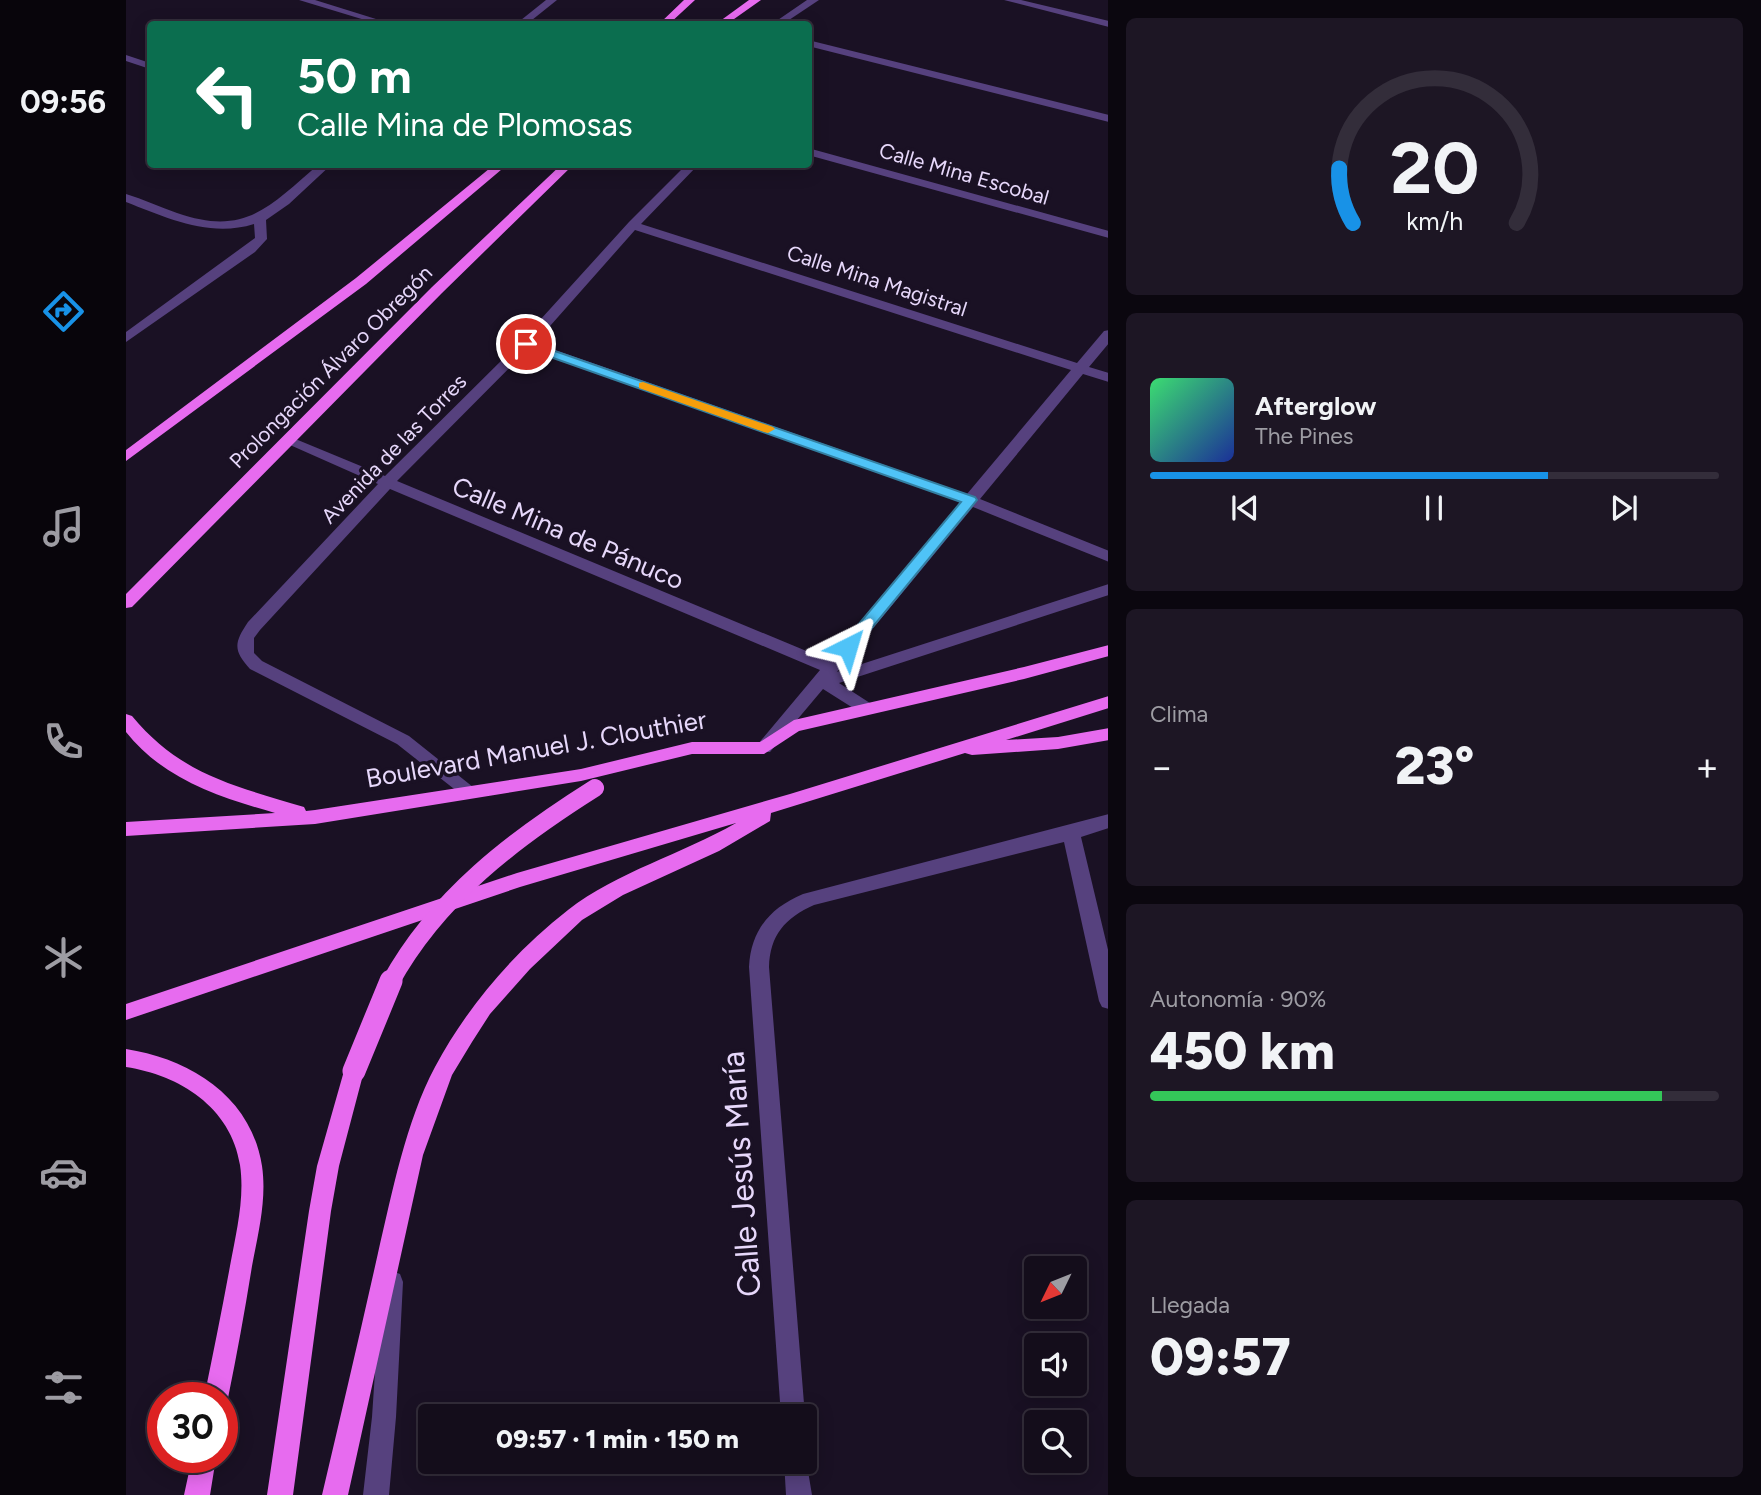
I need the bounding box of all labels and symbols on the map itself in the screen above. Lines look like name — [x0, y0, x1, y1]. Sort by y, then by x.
street label: Calle Mina Escobal — [876, 137, 1052, 210]
street label: Calle Mina Magistral — [784, 240, 970, 321]
street label: Prolongación Álvaro Obregón — [224, 260, 437, 473]
pin — [496, 314, 556, 374]
street label: Avenida de las Torres — [316, 369, 471, 529]
street label: Calle Mina de Pánuco — [447, 470, 689, 596]
position arrow — [811, 610, 885, 684]
street label: Boulevard Manuel J. Clouthier — [363, 703, 709, 795]
street label: Calle Jesús María — [713, 1050, 769, 1298]
north arrow — [1024, 1256, 1087, 1320]
speed limit sign: 30 — [147, 1382, 238, 1473]

